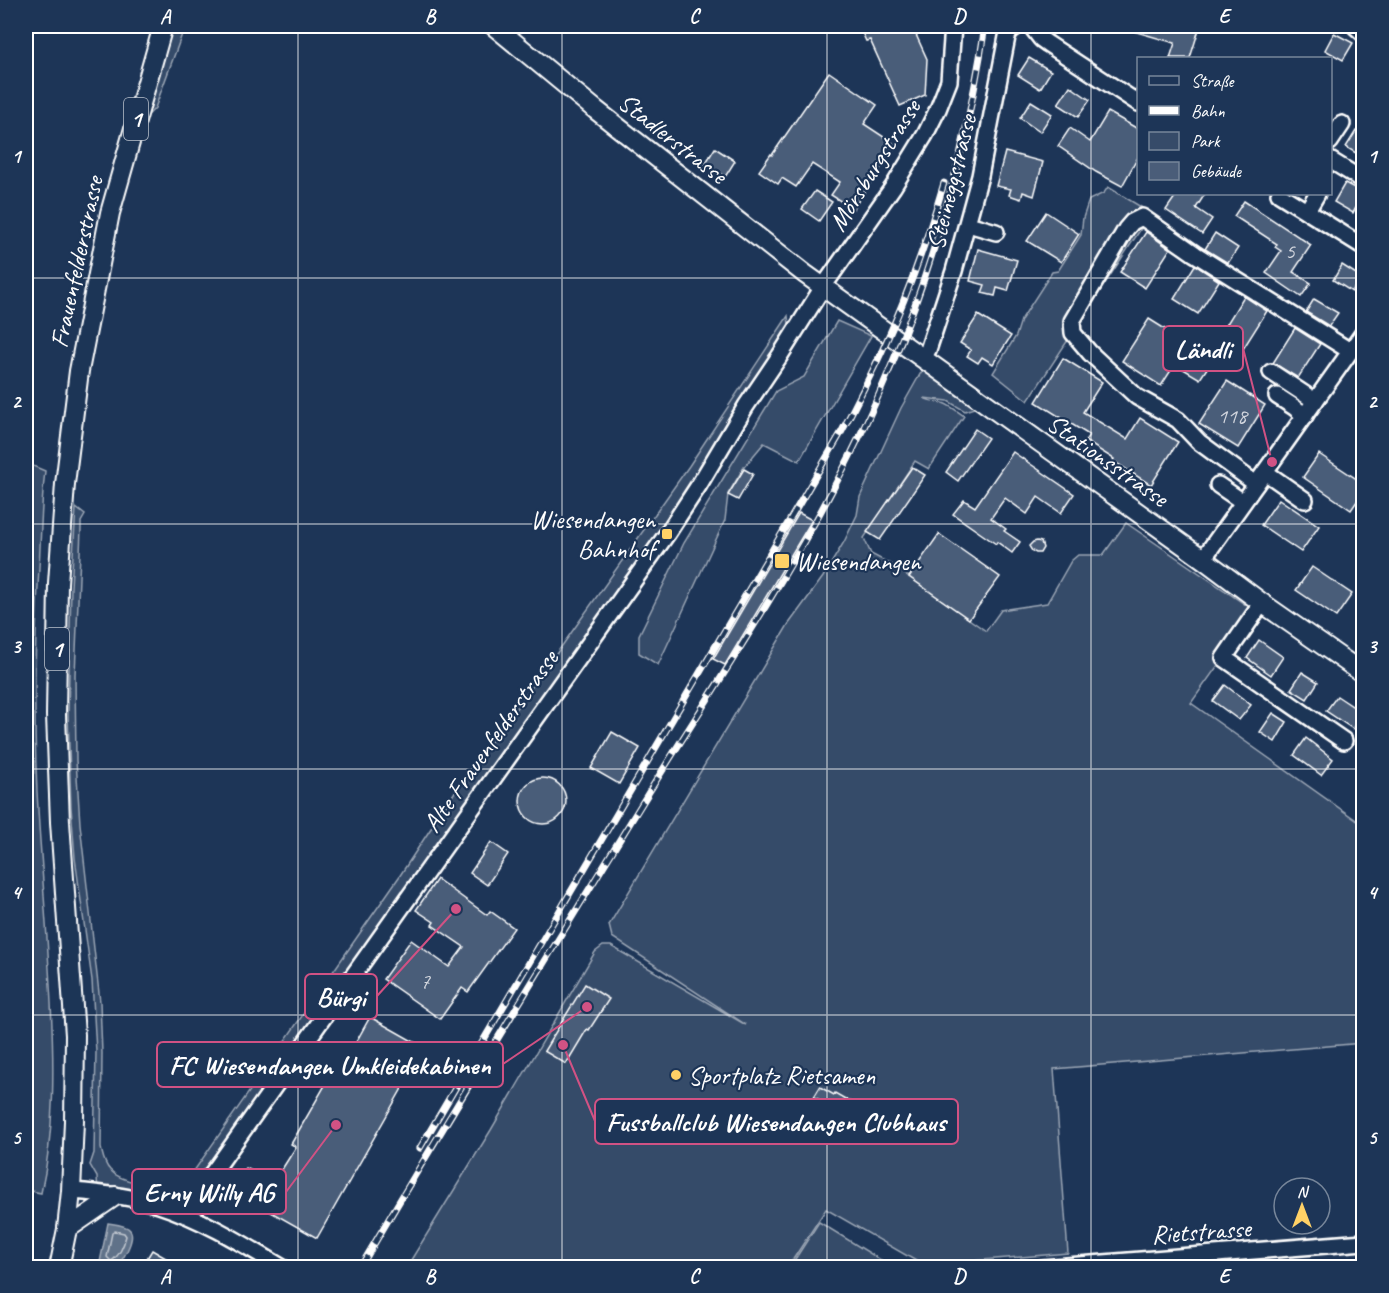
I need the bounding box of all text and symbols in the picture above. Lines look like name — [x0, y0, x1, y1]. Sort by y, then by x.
text: A — [160, 4, 172, 29]
text: B — [425, 4, 437, 29]
text: C — [689, 4, 701, 29]
text: D — [953, 4, 967, 29]
text: E — [1219, 4, 1233, 29]
legend — [1137, 57, 1332, 195]
text: Straße — [1191, 70, 1235, 92]
street label: Stadlerstrasse — [612, 86, 736, 193]
street label: Mörsburgstrasse — [821, 92, 929, 237]
road number: 1 — [124, 98, 148, 140]
text: Bahn — [1191, 100, 1226, 122]
street label: Steineggstrasse — [919, 110, 985, 253]
text: Park — [1191, 130, 1221, 152]
text: 1 — [12, 144, 23, 169]
text: 1 — [1368, 144, 1379, 169]
text: Gebäude — [1191, 160, 1242, 182]
street label: Frauenfelderstrasse — [42, 171, 111, 351]
house number: 5 — [1285, 237, 1296, 265]
callout: Ländli — [1163, 326, 1243, 371]
text: Ländli — [1175, 332, 1235, 366]
text: 2 — [12, 389, 23, 414]
text: 2 — [1368, 389, 1379, 414]
house number: 118 — [1217, 402, 1249, 430]
street label: Stationsstrasse — [1041, 407, 1176, 515]
place label: Wiesendangen Bahnhof — [531, 503, 660, 566]
marker: Wiesendangen Bahnhof — [660, 527, 674, 541]
place label: Wiesendangen — [796, 545, 922, 578]
marker: Wiesendangen — [773, 552, 791, 570]
road number: 1 — [45, 628, 69, 670]
text: 3 — [12, 634, 23, 659]
text: 3 — [1368, 634, 1379, 659]
street label: Alte Frauenfelderstrasse — [415, 643, 566, 839]
text: 4 — [12, 880, 24, 905]
text: 4 — [1368, 880, 1380, 905]
house number: 7 — [420, 967, 431, 995]
callout: Bürgi — [305, 974, 377, 1019]
text: Bürgi — [317, 980, 369, 1014]
callout: FC Wiesendangen Umkleidekabinen — [157, 1042, 503, 1087]
text: FC Wiesendangen Umkleidekabinen — [169, 1048, 491, 1082]
place label: Sportplatz Rietsamen — [688, 1059, 876, 1092]
marker: Sportplatz Rietsamen — [669, 1068, 683, 1082]
callout: Fussballclub Wiesendangen Clubhaus — [595, 1099, 958, 1144]
text: Fussballclub Wiesendangen Clubhaus — [606, 1105, 948, 1139]
text: 5 — [12, 1125, 23, 1150]
text: 5 — [1368, 1125, 1379, 1150]
callout: Erny Willy AG — [132, 1169, 286, 1214]
text: Erny Willy AG — [144, 1175, 278, 1209]
north arrow — [1272, 1176, 1332, 1236]
text: N — [1297, 1182, 1310, 1202]
street label: Rietstrasse — [1150, 1211, 1254, 1251]
text: A — [160, 1264, 172, 1289]
text: B — [425, 1264, 437, 1289]
text: C — [689, 1264, 701, 1289]
text: D — [953, 1264, 967, 1289]
text: E — [1219, 1264, 1233, 1289]

